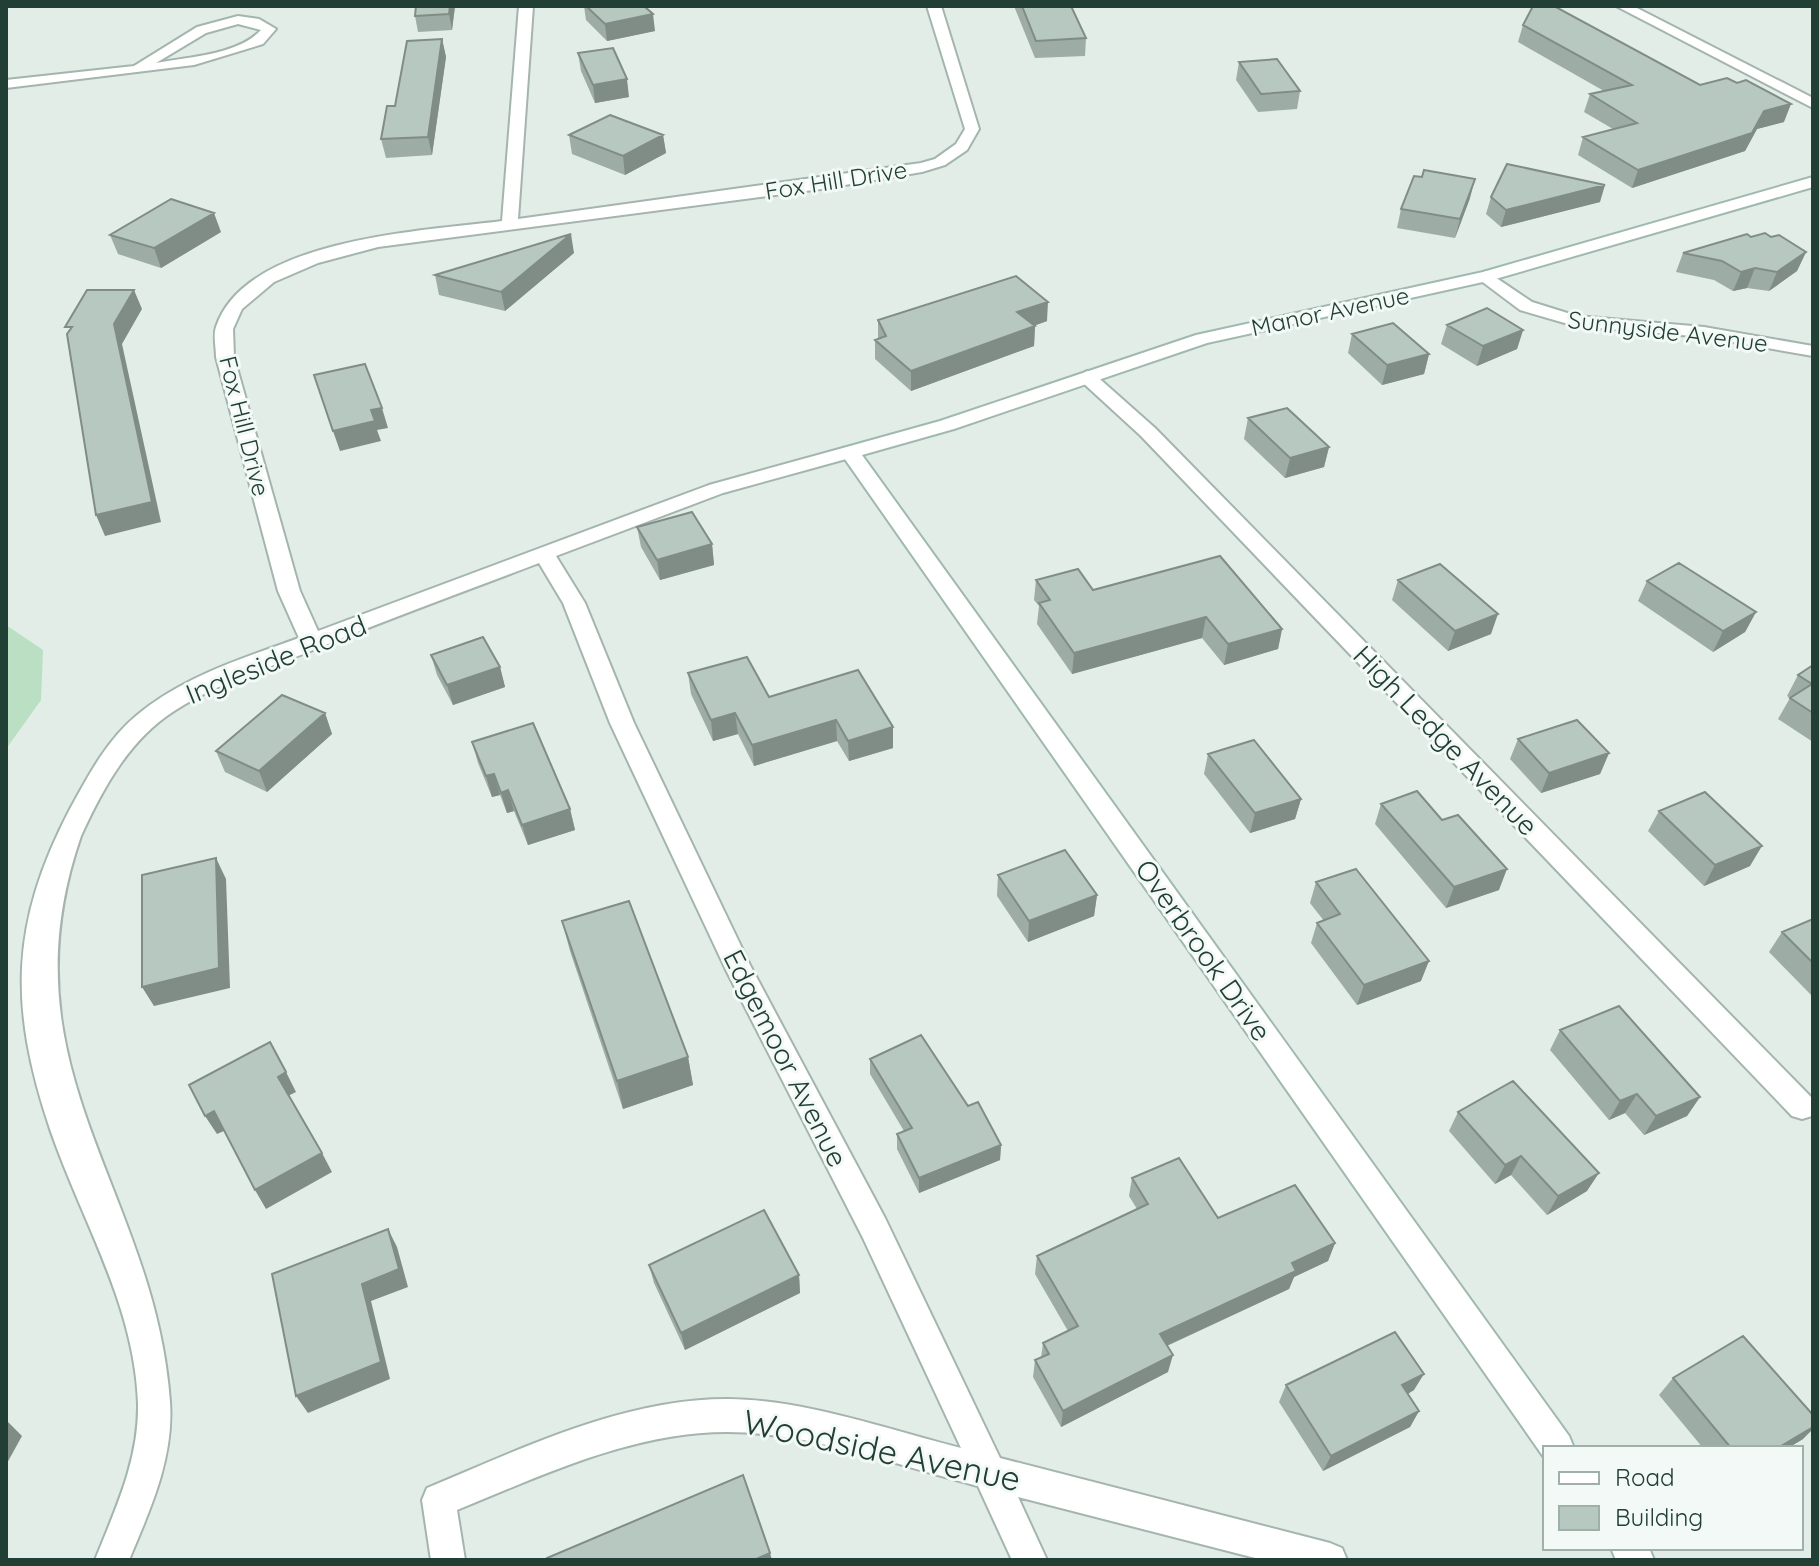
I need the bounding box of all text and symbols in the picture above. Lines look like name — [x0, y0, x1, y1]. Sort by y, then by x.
street label: Fox Hill Drive — [763, 154, 909, 206]
street label: Manor Avenue — [1248, 280, 1412, 342]
street label: Sunnyside Avenue — [1566, 304, 1770, 358]
street label: Fox Hill Drive — [213, 353, 277, 499]
street label: Ingleside Road — [181, 607, 371, 711]
street label: High Ledge Avenue — [1346, 638, 1546, 842]
street label: Overbrook Drive — [1128, 852, 1280, 1048]
street label: Edgemoor Avenue — [716, 944, 856, 1172]
street label: Woodside Avenue — [739, 1400, 1025, 1500]
legend — [1543, 1446, 1803, 1550]
text: Road — [1615, 1462, 1675, 1492]
text: Building — [1615, 1502, 1703, 1532]

